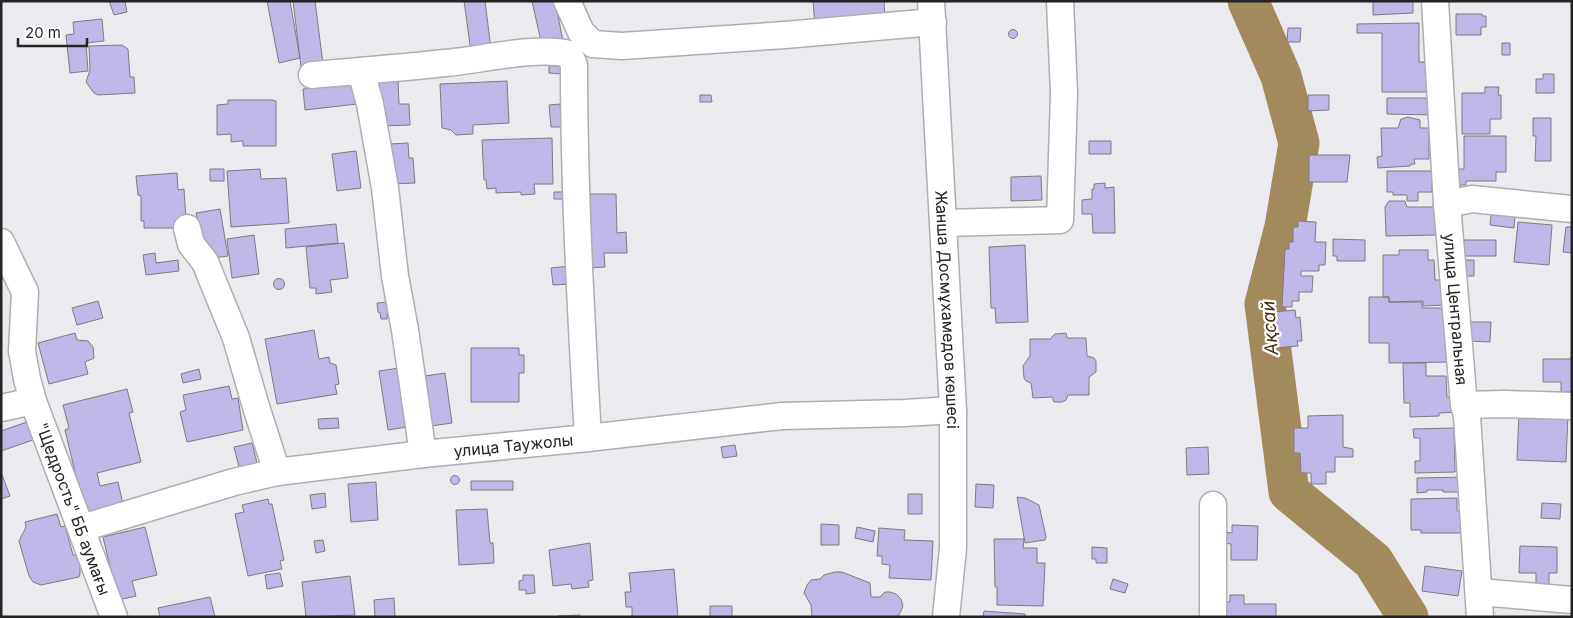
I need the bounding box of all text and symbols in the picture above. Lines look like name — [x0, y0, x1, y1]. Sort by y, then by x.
scale bar — [18, 15, 86, 47]
text: 20 m — [25, 23, 61, 42]
street label: Жанша Досмұхамедов көшесі — [931, 190, 963, 429]
street label: улица Центральная — [1440, 232, 1472, 386]
water label: Ақсай — [1257, 300, 1282, 357]
street label: "Щедрость" ББ аумағы — [32, 420, 115, 598]
street label: улица Таужолы — [453, 429, 574, 461]

